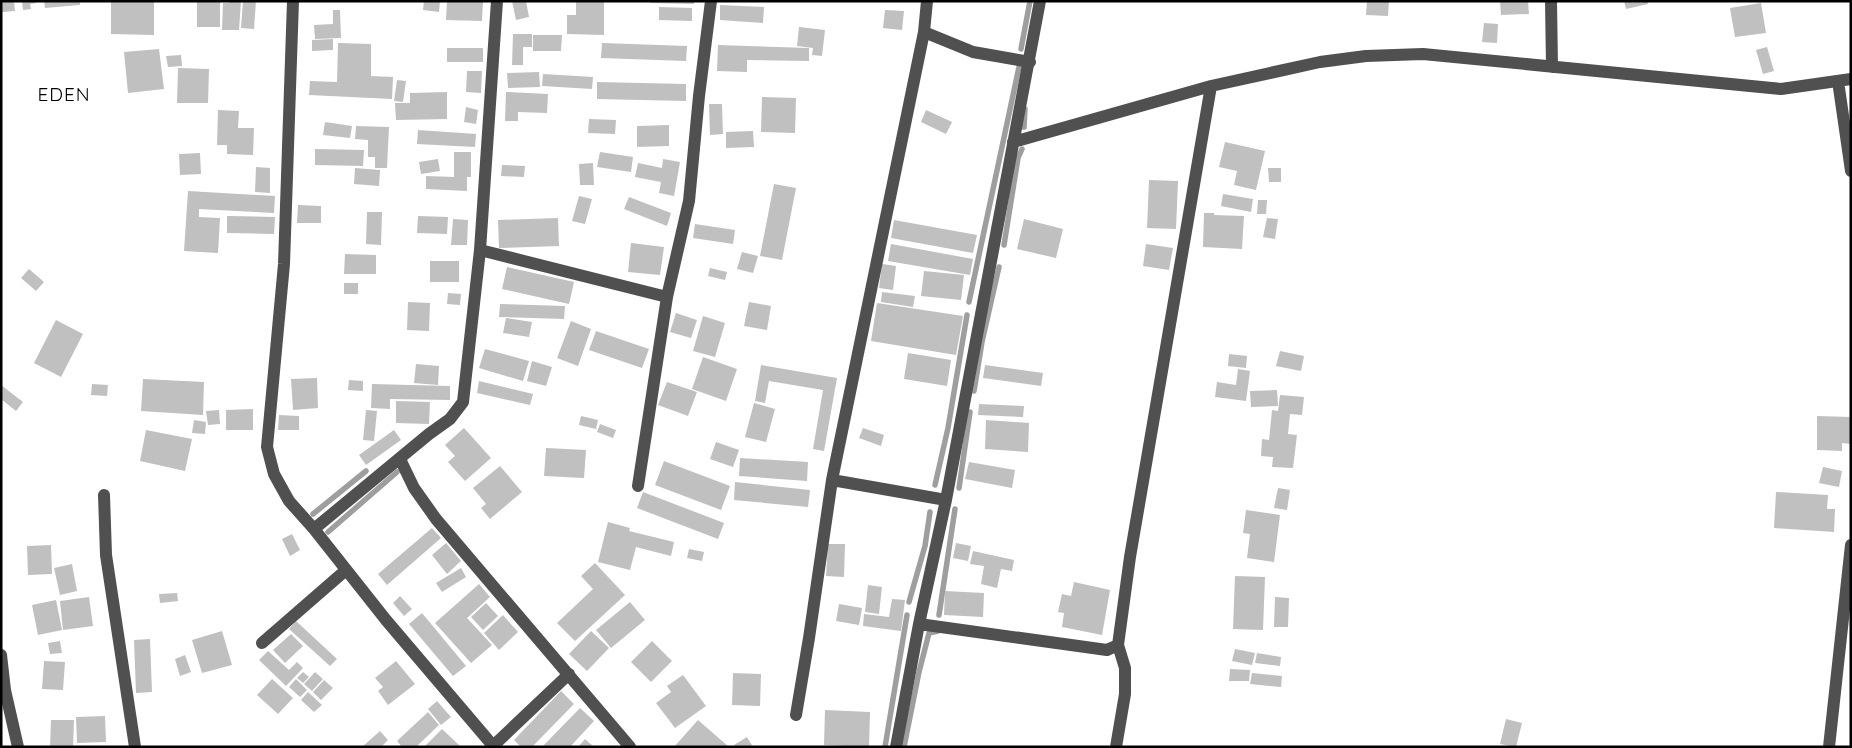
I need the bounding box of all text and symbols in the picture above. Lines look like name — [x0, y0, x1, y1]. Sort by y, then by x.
district label: EDEN — [37, 82, 91, 106]

